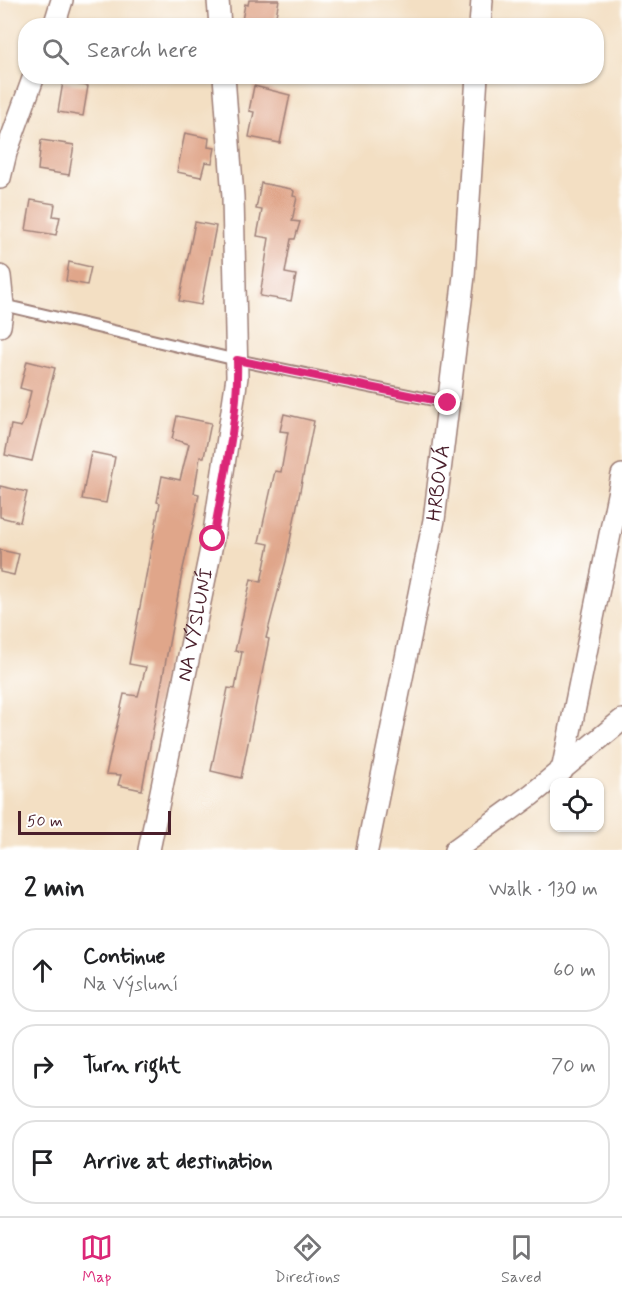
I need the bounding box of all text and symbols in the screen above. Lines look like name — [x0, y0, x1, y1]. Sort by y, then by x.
search box — [18, 18, 604, 84]
icon: search — [39, 35, 72, 68]
text: Search here — [87, 37, 198, 65]
route end — [434, 389, 460, 415]
street label: HRBOVÁ — [420, 443, 457, 523]
route start — [199, 525, 225, 551]
street label: NA VÝSLUNÍ — [171, 566, 220, 684]
map controls — [550, 778, 604, 832]
button: locate — [550, 778, 604, 832]
scale bar — [18, 808, 171, 836]
text: 50 m — [27, 811, 63, 832]
text: 2 min — [24, 872, 85, 906]
text: Walk · 130 m — [489, 876, 598, 903]
text: Continue — [83, 943, 165, 971]
icon: ahead — [26, 954, 59, 987]
text: 60 m — [553, 957, 596, 984]
text: Na Výsluní — [83, 971, 178, 998]
icon: right — [26, 1050, 59, 1083]
text: Turn right — [83, 1052, 181, 1080]
text: 70 m — [551, 1053, 596, 1080]
icon: arrive — [26, 1146, 59, 1179]
text: Arrive at destination — [83, 1148, 273, 1176]
tab: Map — [80, 1231, 113, 1288]
tab: Directions — [274, 1231, 340, 1288]
tab: Saved — [501, 1231, 542, 1288]

